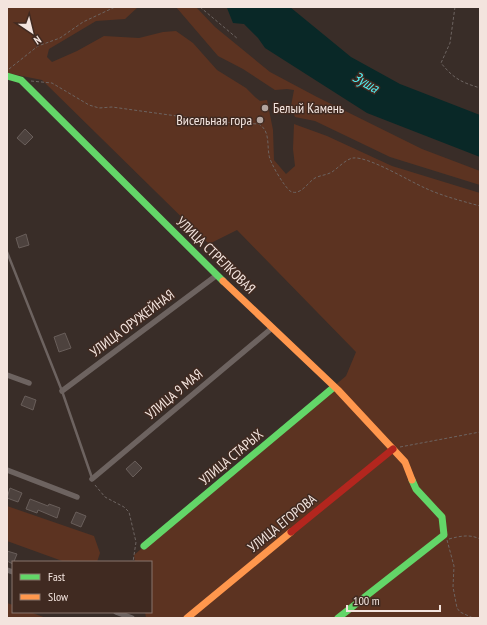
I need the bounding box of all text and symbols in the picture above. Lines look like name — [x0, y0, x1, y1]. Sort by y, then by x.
north arrow — [12, 12, 52, 52]
text: N — [31, 33, 44, 48]
water label: Зуша — [350, 67, 383, 97]
place label: Белый Камень — [273, 99, 344, 117]
marker: Белый Камень — [260, 103, 270, 113]
place label: Висельная гора — [176, 111, 252, 129]
marker: Висельная гора — [255, 115, 265, 125]
street label: УЛИЦА СТРЕЛКОВАЯ — [173, 213, 259, 297]
street label: УЛИЦА ОРУЖЕЙНАЯ — [86, 285, 178, 361]
street label: УЛИЦА 9 МАЯ — [142, 365, 206, 423]
street label: УЛИЦА СТАРЫХ — [195, 425, 267, 489]
street label: УЛИЦА ЕГОРОВА — [244, 490, 320, 556]
legend — [12, 561, 152, 613]
text: Fast — [48, 569, 66, 584]
scale bar — [347, 587, 440, 613]
text: Slow — [48, 589, 69, 604]
text: 100 m — [353, 593, 380, 608]

